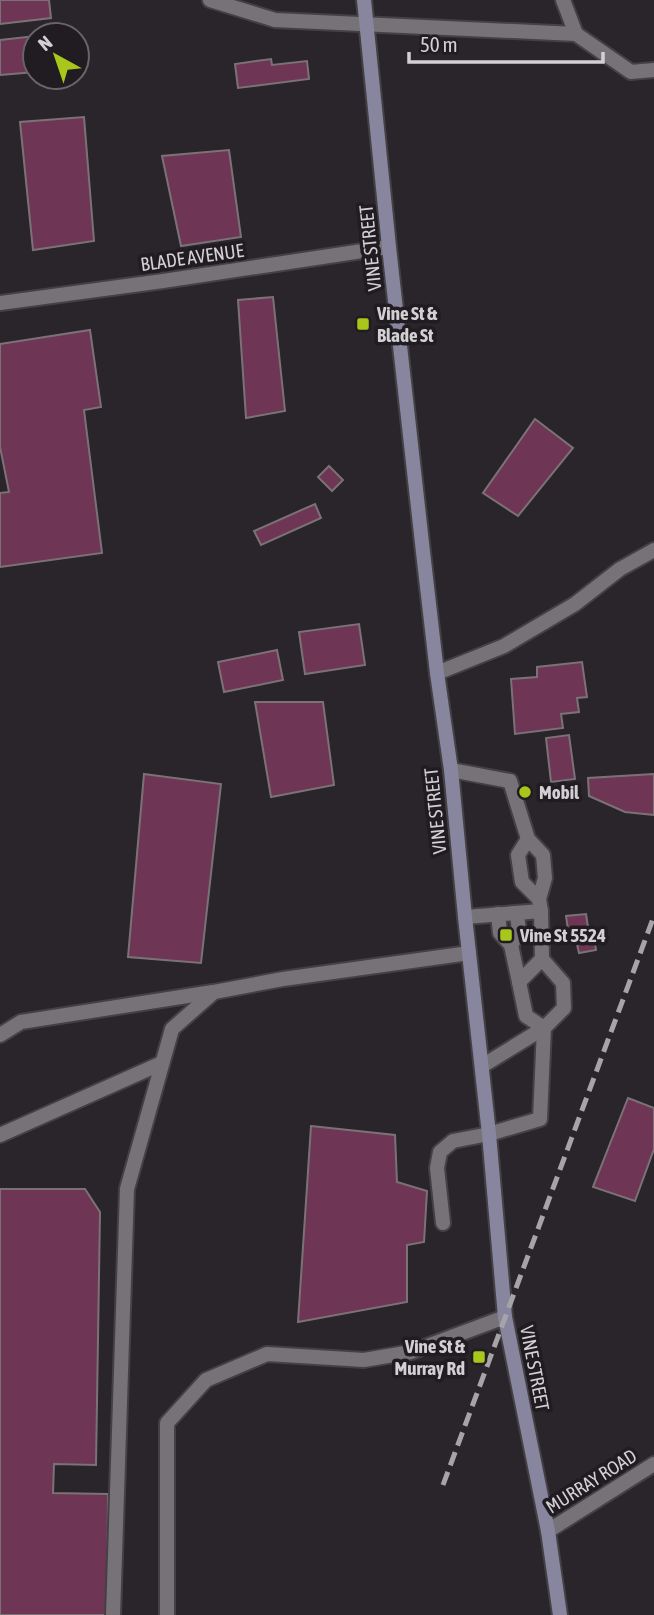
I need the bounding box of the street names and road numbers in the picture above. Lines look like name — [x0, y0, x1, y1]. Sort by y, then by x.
street label: VINE STREET — [354, 203, 385, 292]
street label: BLADE AVENUE — [139, 239, 245, 275]
street label: VINE STREET — [419, 766, 450, 855]
street label: VINE STREET — [516, 1323, 554, 1413]
street label: MURRAY ROAD — [542, 1444, 640, 1518]

